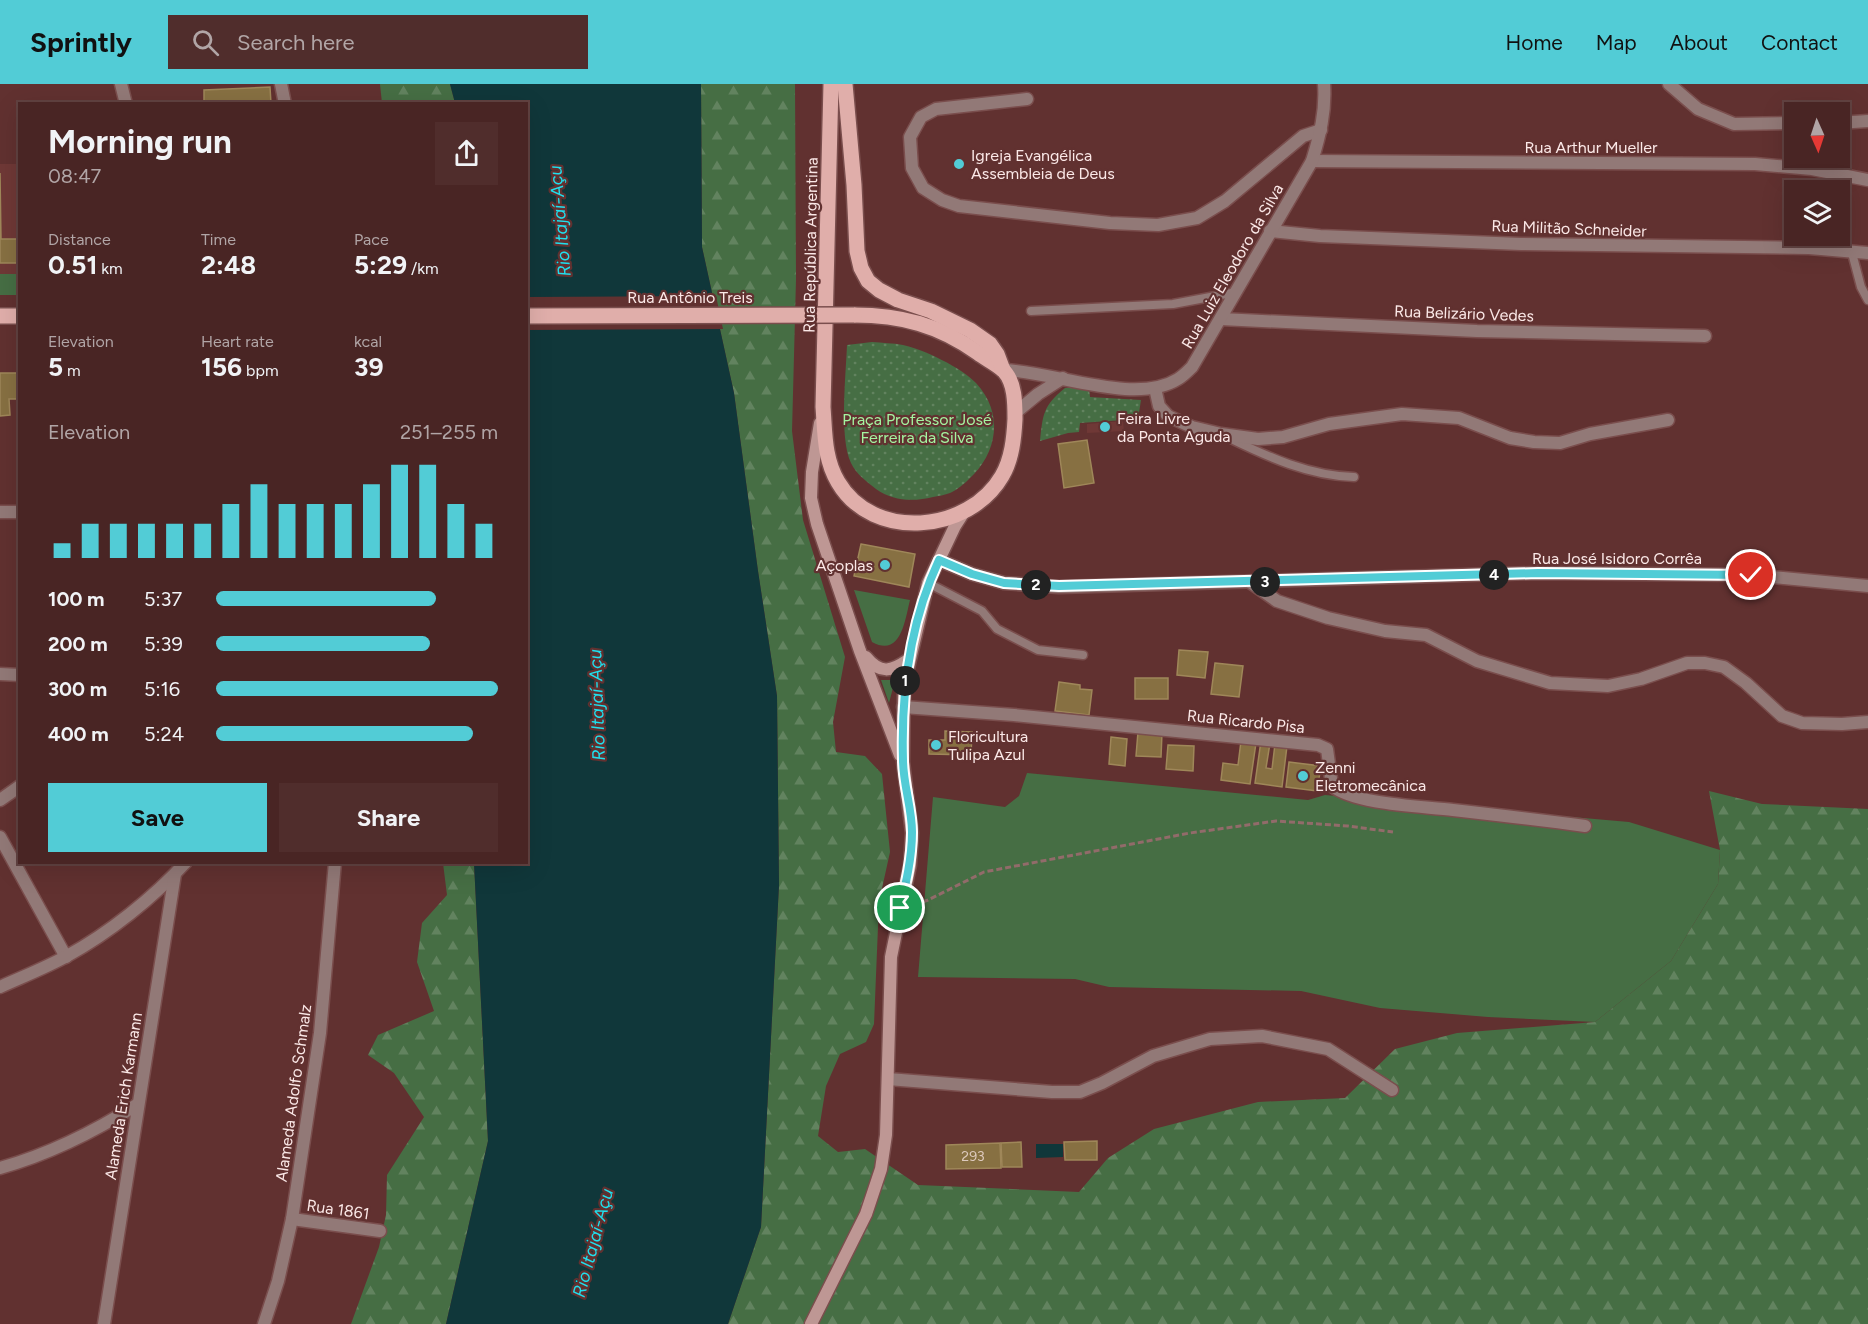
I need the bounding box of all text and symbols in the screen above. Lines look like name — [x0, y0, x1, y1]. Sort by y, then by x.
search box — [168, 15, 588, 69]
text: Sprintly — [30, 25, 132, 59]
icon: search — [189, 26, 222, 59]
text: Search here — [237, 29, 354, 56]
text: Home — [1506, 30, 1563, 55]
text: Map — [1596, 30, 1637, 55]
text: About — [1670, 30, 1728, 55]
text: Contact — [1761, 30, 1838, 55]
north arrow — [1784, 102, 1850, 168]
map controls — [1784, 102, 1850, 246]
text: Morning run — [48, 122, 232, 161]
button: share — [435, 122, 498, 185]
street label: Rua Arthur Mueller — [1525, 138, 1658, 157]
place label: Igreja Evangélica Assembleia de Deus — [971, 146, 1115, 183]
street label: Rua República Argentina — [799, 157, 822, 333]
marker: Igreja Evangélica Assembleia de Deus — [952, 157, 966, 171]
text: 08:47 — [48, 164, 101, 188]
water label: Rio Itajaí-Açu — [544, 164, 576, 278]
button: layers — [1784, 180, 1850, 246]
street label: Rua Luiz Eleodoro da Silva — [1177, 181, 1287, 352]
street label: Rua Militão Schneider — [1491, 216, 1647, 241]
text: Distance — [48, 230, 111, 249]
text: Time — [201, 230, 236, 249]
text: Pace — [354, 230, 389, 249]
text: 0.51 — [48, 249, 97, 281]
text: 2:48 — [201, 249, 256, 281]
text: 5:29 — [354, 249, 407, 281]
text: km — [97, 259, 123, 278]
text: /km — [407, 259, 439, 278]
street label: Rua Antônio Treis — [627, 288, 753, 307]
street label: Rua Belizário Vedes — [1394, 302, 1534, 325]
text: Elevation — [48, 332, 114, 351]
text: Heart rate — [201, 332, 274, 351]
text: kcal — [354, 332, 382, 351]
text: 5 — [48, 351, 63, 383]
text: 156 — [201, 351, 242, 383]
text: 39 — [354, 351, 384, 383]
text: m — [63, 361, 81, 380]
text: bpm — [242, 361, 279, 380]
place label: Feira Livre da Ponta Aguda — [1117, 409, 1231, 446]
park label: Praça Professor José Ferreira da Silva — [842, 410, 992, 447]
text: Elevation — [48, 420, 130, 444]
text: 251–255 m — [400, 420, 498, 444]
marker: Feira Livre da Ponta Aguda — [1098, 420, 1112, 434]
street label: Rua José Isidoro Corrêa — [1532, 549, 1702, 568]
pin — [1725, 549, 1776, 600]
place label: Açoplas — [816, 556, 873, 575]
marker: Açoplas — [878, 558, 892, 572]
icon: check — [1734, 558, 1767, 591]
pin: 4 — [1479, 560, 1509, 590]
text: 4 — [1489, 565, 1499, 584]
pin: 3 — [1250, 567, 1280, 597]
pin: 2 — [1021, 570, 1051, 600]
text: 3 — [1261, 572, 1269, 591]
text: 2 — [1031, 575, 1041, 594]
text: 100 m — [48, 587, 105, 611]
text: 5:37 — [144, 587, 182, 611]
text: 200 m — [48, 632, 108, 656]
text: 5:39 — [144, 632, 183, 656]
water label: Rio Itajaí-Açu — [584, 649, 610, 761]
pin: 1 — [890, 666, 920, 696]
text: 1 — [902, 671, 908, 690]
text: 300 m — [48, 677, 107, 701]
text: 5:16 — [144, 677, 180, 701]
street label: Rua Ricardo Pisa — [1186, 706, 1306, 737]
text: 400 m — [48, 722, 109, 746]
text: 5:24 — [144, 722, 184, 746]
place label: Floricultura Tulipa Azul — [948, 727, 1028, 764]
marker: Floricultura Tulipa Azul — [929, 738, 943, 752]
place label: Zenni Eletromecânica — [1315, 758, 1426, 795]
marker: Zenni Eletromecânica — [1296, 769, 1310, 783]
button: Save — [48, 783, 267, 852]
button: Share — [279, 783, 498, 852]
pin — [874, 882, 925, 933]
icon: arrive — [883, 891, 916, 924]
street label: Alameda Adolfo Schmalz — [272, 1003, 315, 1183]
street label: Alameda Erich Karmann — [101, 1011, 146, 1181]
house number: 293 — [961, 1148, 985, 1165]
water label: Rio Itajaí-Açu — [568, 1186, 618, 1300]
street label: Rua 1861 — [305, 1196, 371, 1223]

